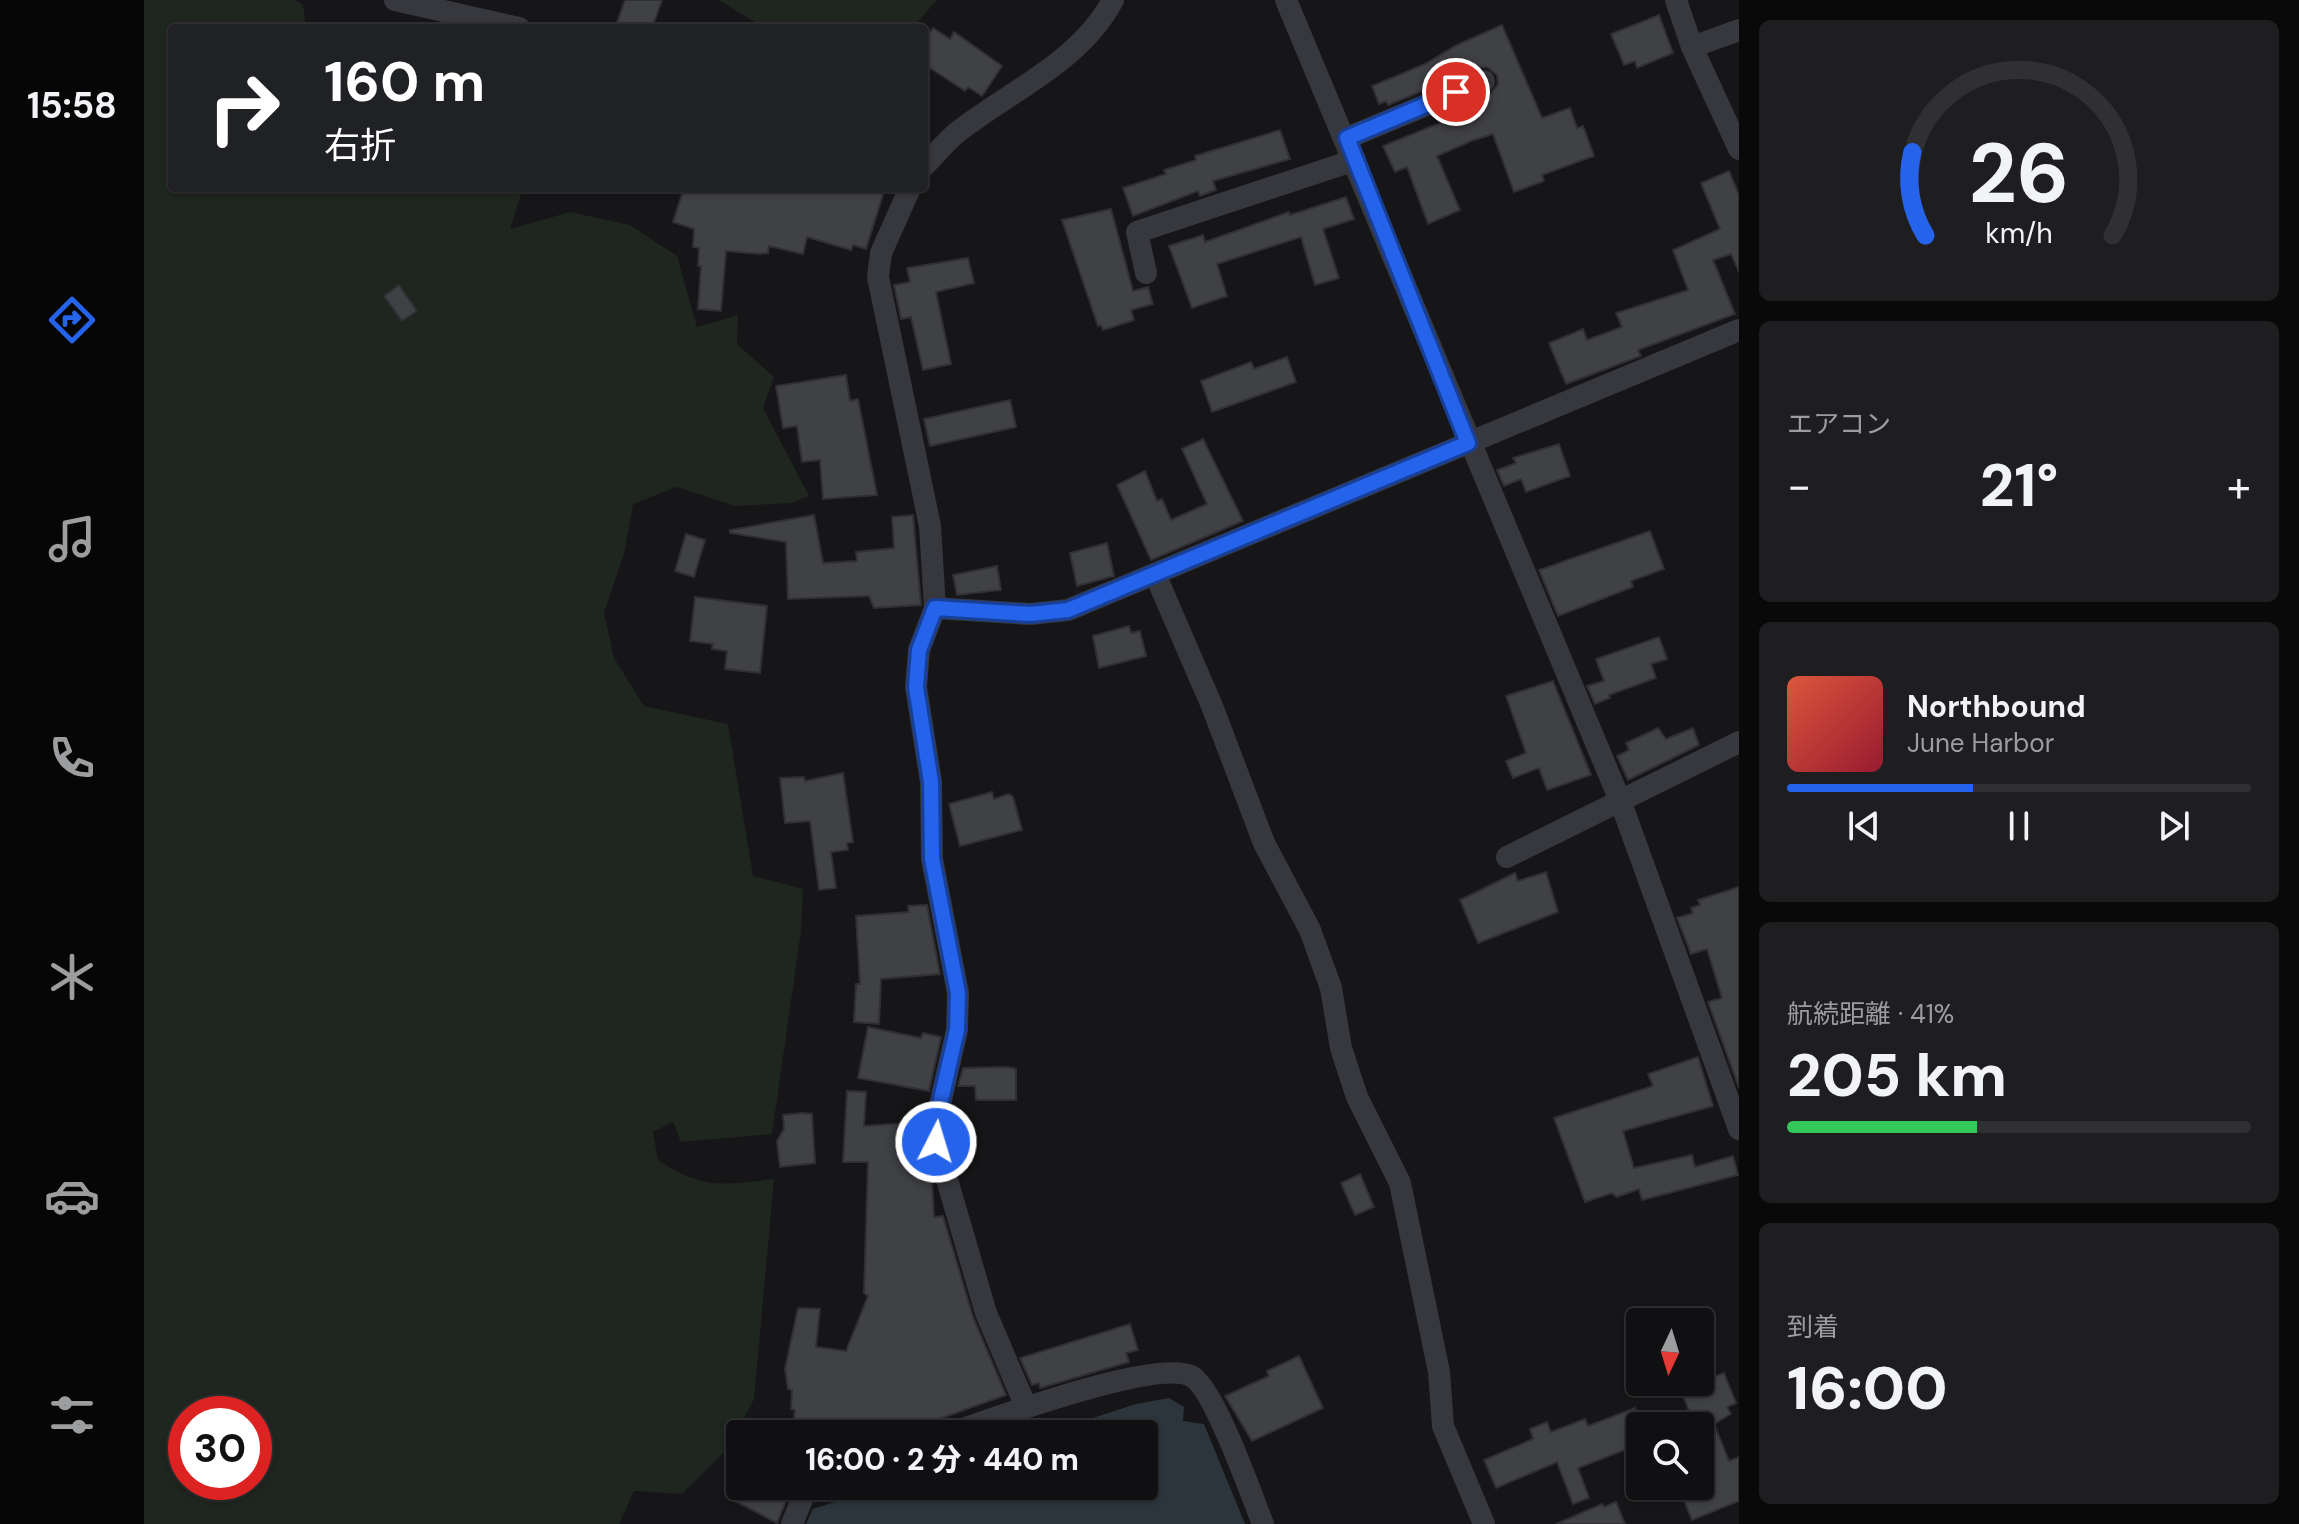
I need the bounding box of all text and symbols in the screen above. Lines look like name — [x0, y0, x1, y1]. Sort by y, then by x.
text: 160 m — [324, 45, 485, 118]
icon: right — [192, 56, 296, 160]
pin — [1422, 58, 1490, 126]
icon: arrive — [1434, 70, 1478, 114]
text: 15:58 — [27, 82, 117, 129]
text: 26 — [1969, 119, 2069, 228]
text: 右折 — [324, 122, 396, 169]
text: km/h — [1985, 216, 2053, 253]
icon: directions — [44, 292, 100, 348]
text: エアコン — [1787, 407, 1891, 441]
text: 21° — [1980, 446, 2058, 525]
text: − — [1787, 457, 1811, 515]
text: + — [2227, 457, 2251, 515]
icon: music — [44, 511, 100, 567]
text: Northbound — [1907, 687, 2086, 726]
text: June Harbor — [1907, 726, 2054, 760]
icon: phone — [44, 730, 100, 786]
icon: previous — [1842, 804, 1886, 848]
icon: pause — [1997, 804, 2041, 848]
icon: next — [2152, 804, 2196, 848]
icon: climate — [44, 949, 100, 1005]
text: 航続距離 · 41% — [1787, 997, 1954, 1031]
text: 205 km — [1787, 1036, 2007, 1115]
position arrow — [894, 1100, 978, 1184]
icon: car — [44, 1168, 100, 1224]
north arrow — [1626, 1308, 1714, 1396]
map controls — [1626, 1308, 1714, 1500]
text: 到着 — [1787, 1310, 1839, 1344]
text: 16:00 — [1787, 1349, 1948, 1428]
icon: filters — [44, 1387, 100, 1443]
speed limit sign: 30 — [168, 1396, 272, 1500]
button: search — [1626, 1412, 1714, 1500]
text: 16:00 · 2 分 · 440 m — [805, 1440, 1079, 1479]

